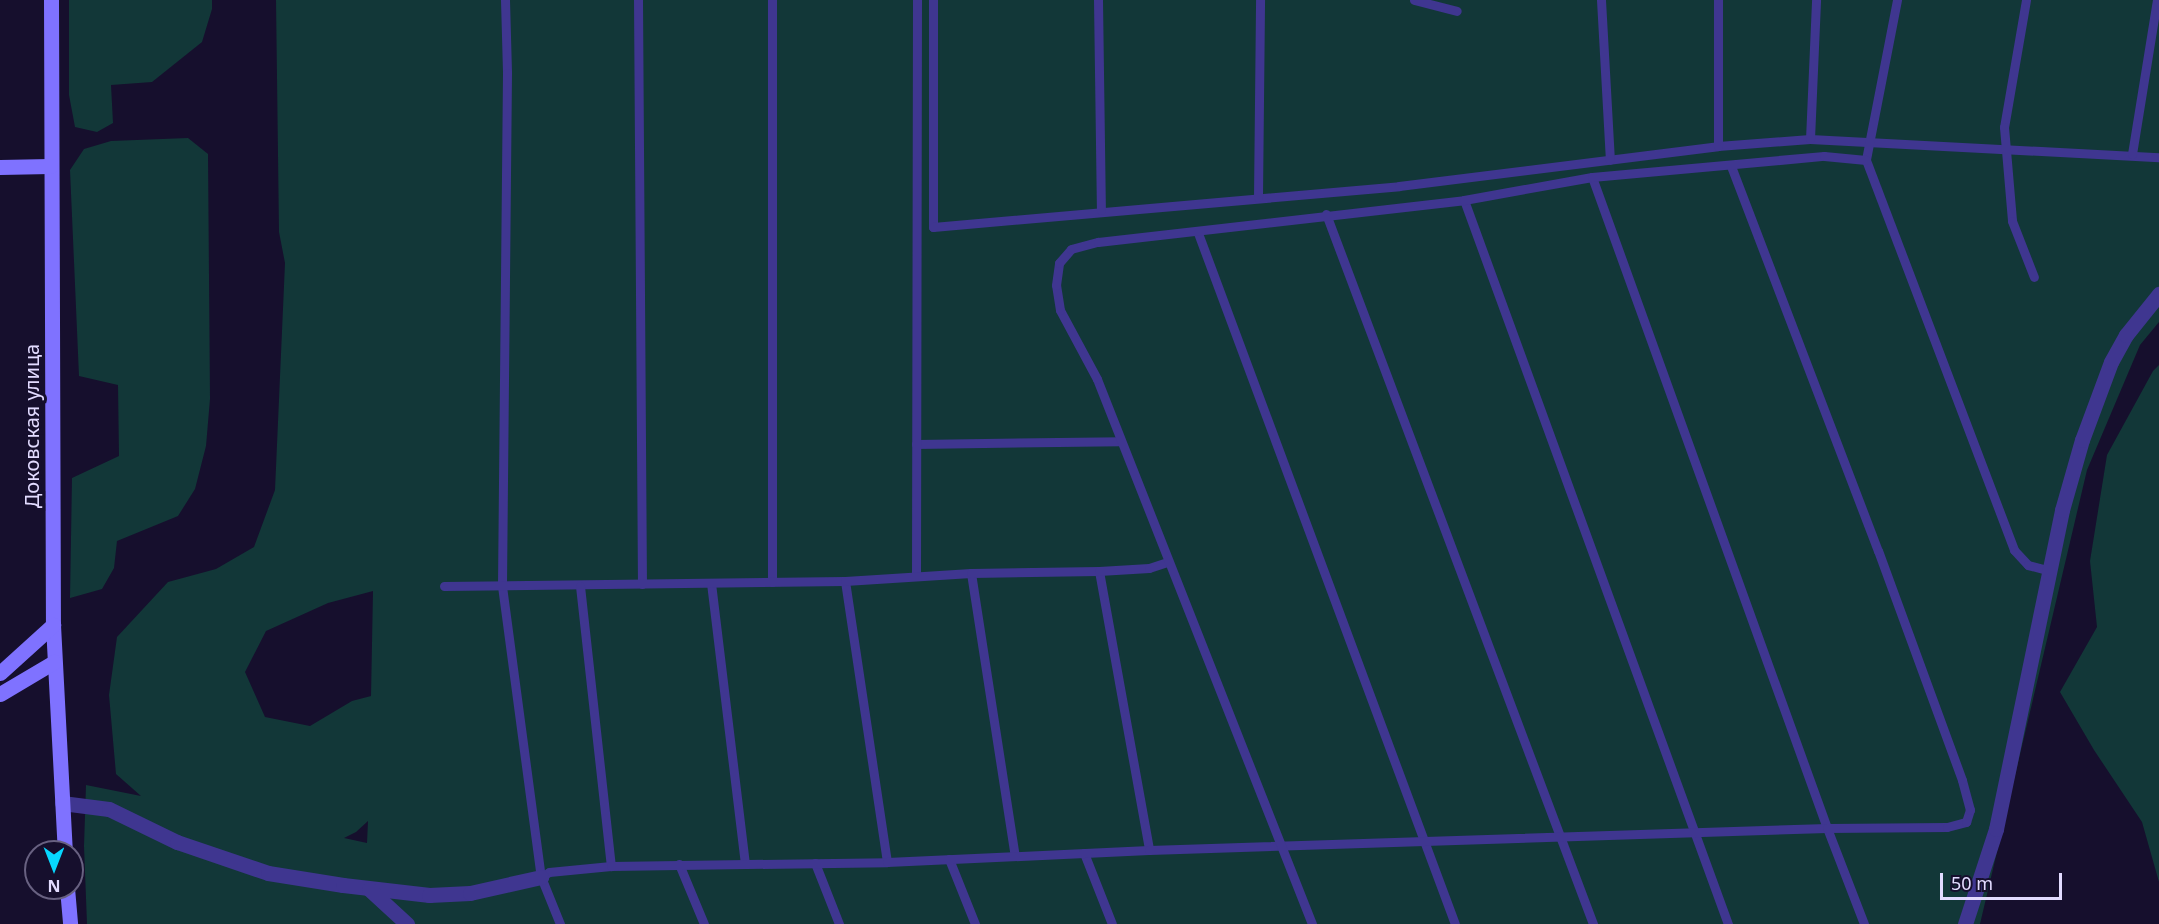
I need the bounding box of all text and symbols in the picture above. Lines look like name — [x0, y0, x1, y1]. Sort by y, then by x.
street label: Доковская улица — [19, 344, 43, 508]
north arrow — [24, 840, 84, 900]
scale bar — [1943, 861, 2064, 899]
text: 50 m — [1951, 871, 1993, 895]
text: N — [48, 875, 61, 897]

